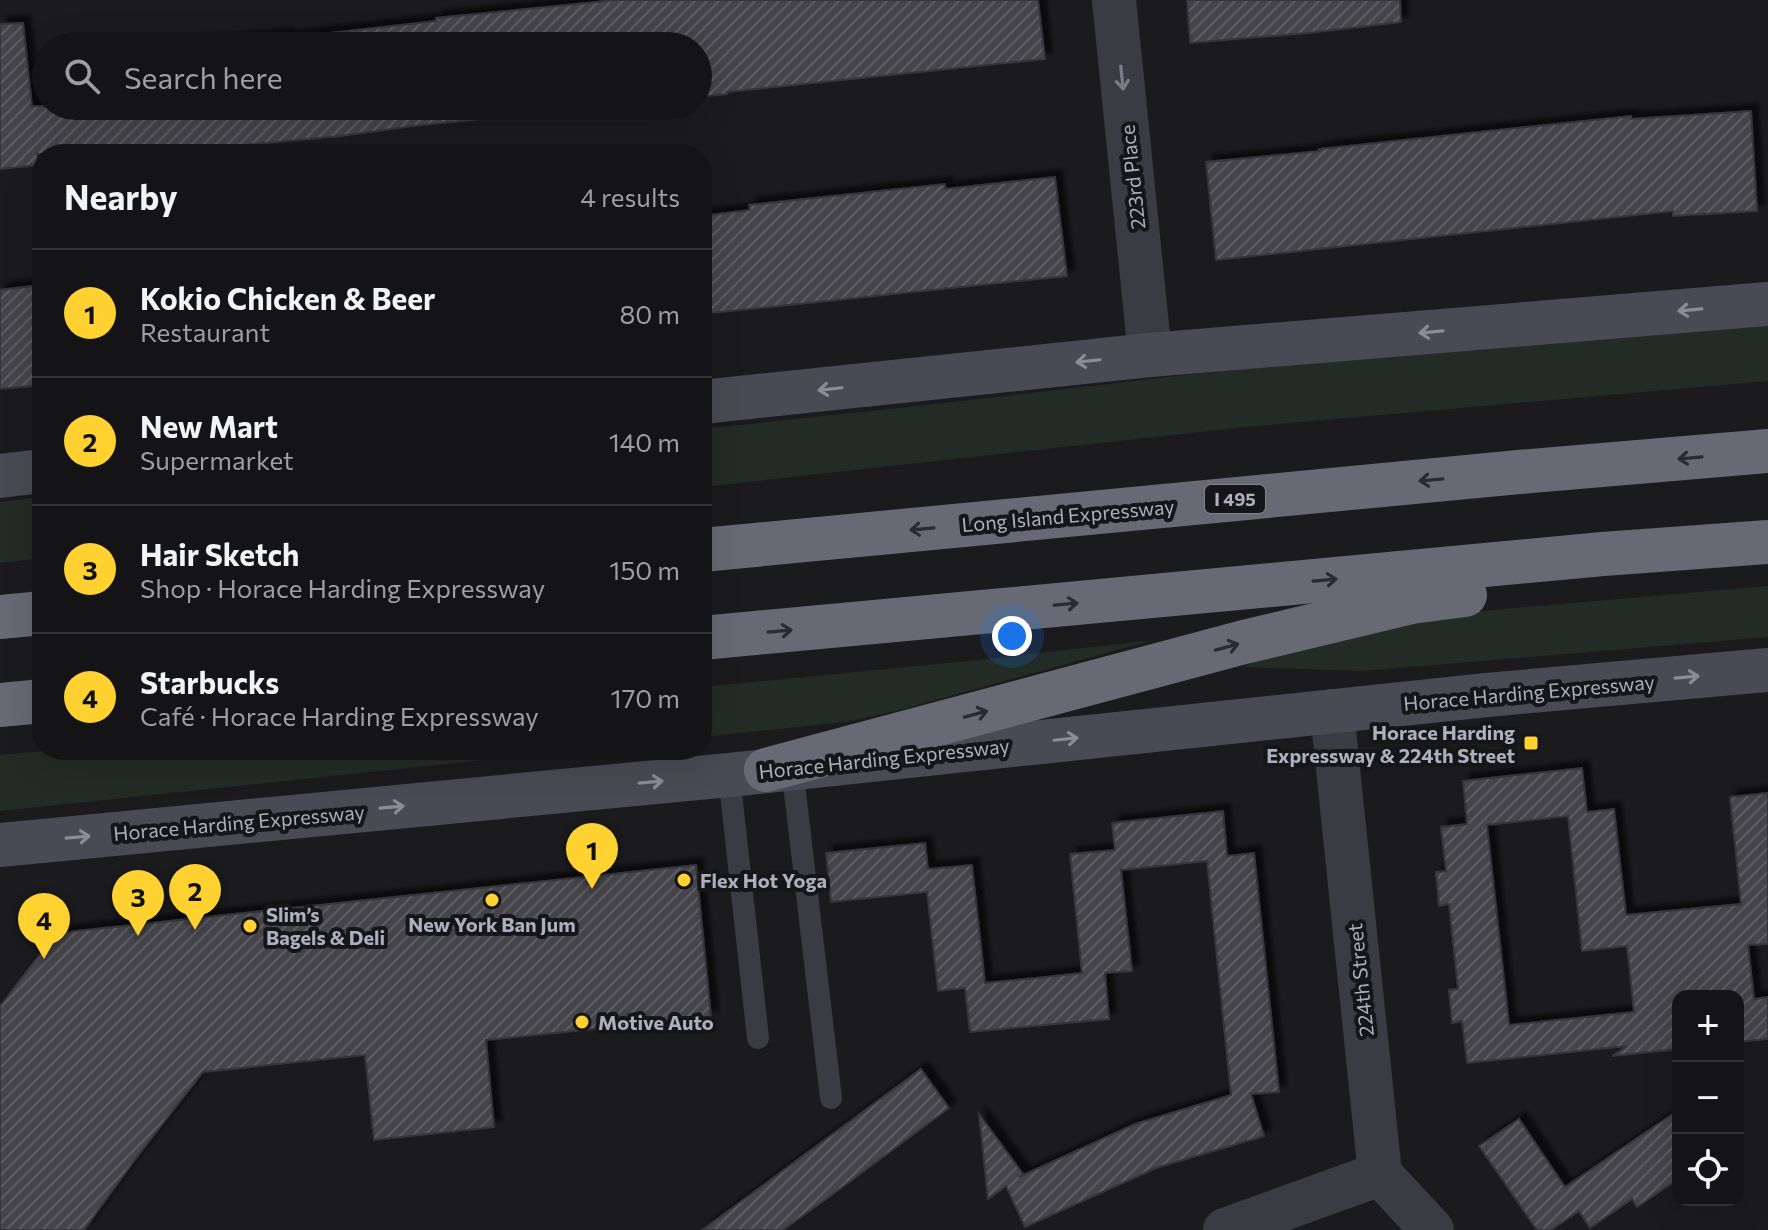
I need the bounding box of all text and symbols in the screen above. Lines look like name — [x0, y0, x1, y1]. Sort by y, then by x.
search box — [32, 32, 712, 120]
icon: search — [60, 54, 104, 98]
text: Search here — [124, 58, 283, 95]
one-way arrow — [1114, 64, 1129, 91]
street label: 223rd Place — [1115, 123, 1149, 231]
text: Nearby — [64, 175, 178, 217]
text: 4 results — [580, 181, 680, 212]
text: Kokio Chicken & Beer — [140, 279, 435, 316]
text: 1 — [84, 298, 96, 329]
text: 80 m — [620, 298, 680, 329]
one-way arrow — [1677, 303, 1704, 318]
text: Restaurant — [140, 316, 270, 347]
one-way arrow — [1418, 324, 1445, 339]
one-way arrow — [1076, 354, 1102, 369]
one-way arrow — [817, 381, 844, 396]
text: New Mart — [140, 407, 278, 444]
text: 2 — [83, 426, 97, 457]
text: 140 m — [609, 426, 680, 457]
text: Supermarket — [140, 444, 294, 475]
one-way arrow — [1677, 450, 1704, 465]
one-way arrow — [1418, 473, 1445, 488]
road number: I 495 — [1205, 485, 1265, 513]
street label: Long Island Expressway — [961, 494, 1175, 536]
one-way arrow — [909, 522, 936, 537]
text: Hair Sketch — [140, 535, 299, 572]
text: 3 — [82, 554, 98, 585]
text: 150 m — [609, 554, 680, 585]
text: Shop · Horace Harding Expressway — [140, 572, 545, 603]
one-way arrow — [1311, 572, 1338, 587]
one-way arrow — [1052, 596, 1079, 611]
your location — [992, 616, 1032, 656]
one-way arrow — [766, 623, 793, 638]
one-way arrow — [1214, 639, 1240, 654]
text: Starbucks — [140, 663, 279, 700]
street label: Horace Harding Expressway — [1402, 669, 1656, 715]
one-way arrow — [1673, 669, 1700, 684]
text: 4 — [82, 682, 98, 713]
text: 170 m — [611, 682, 680, 713]
text: Café · Horace Harding Expressway — [140, 700, 539, 731]
one-way arrow — [963, 706, 989, 721]
place label: Horace Harding Expressway & 224th Street — [1266, 720, 1515, 767]
one-way arrow — [1052, 731, 1079, 746]
street label: Horace Harding Expressway — [757, 733, 1011, 783]
marker: Horace Harding Expressway & 224th Street — [1522, 734, 1540, 752]
one-way arrow — [637, 775, 664, 790]
street label: Horace Harding Expressway — [112, 799, 366, 845]
one-way arrow — [378, 800, 405, 815]
pin: 1 — [566, 823, 618, 889]
one-way arrow — [64, 830, 91, 845]
pin: 2 — [169, 864, 221, 930]
place label: Flex Hot Yoga — [700, 868, 827, 892]
pin: 3 — [112, 870, 164, 936]
marker: Flex Hot Yoga — [675, 871, 693, 889]
marker: New York Ban Jum — [483, 891, 501, 909]
pin: 4 — [18, 893, 70, 959]
place label: Slim’s Bagels & Deli — [266, 902, 385, 949]
place label: New York Ban Jum — [408, 912, 576, 936]
marker: Slim’s Bagels & Deli — [241, 917, 259, 935]
street label: 224th Street — [1342, 922, 1378, 1038]
map controls — [1672, 990, 1744, 1206]
button: + — [1672, 990, 1744, 1062]
place label: Motive Auto — [598, 1010, 714, 1034]
marker: Motive Auto — [573, 1013, 591, 1031]
button: − — [1672, 1062, 1744, 1134]
button: locate — [1672, 1134, 1744, 1206]

